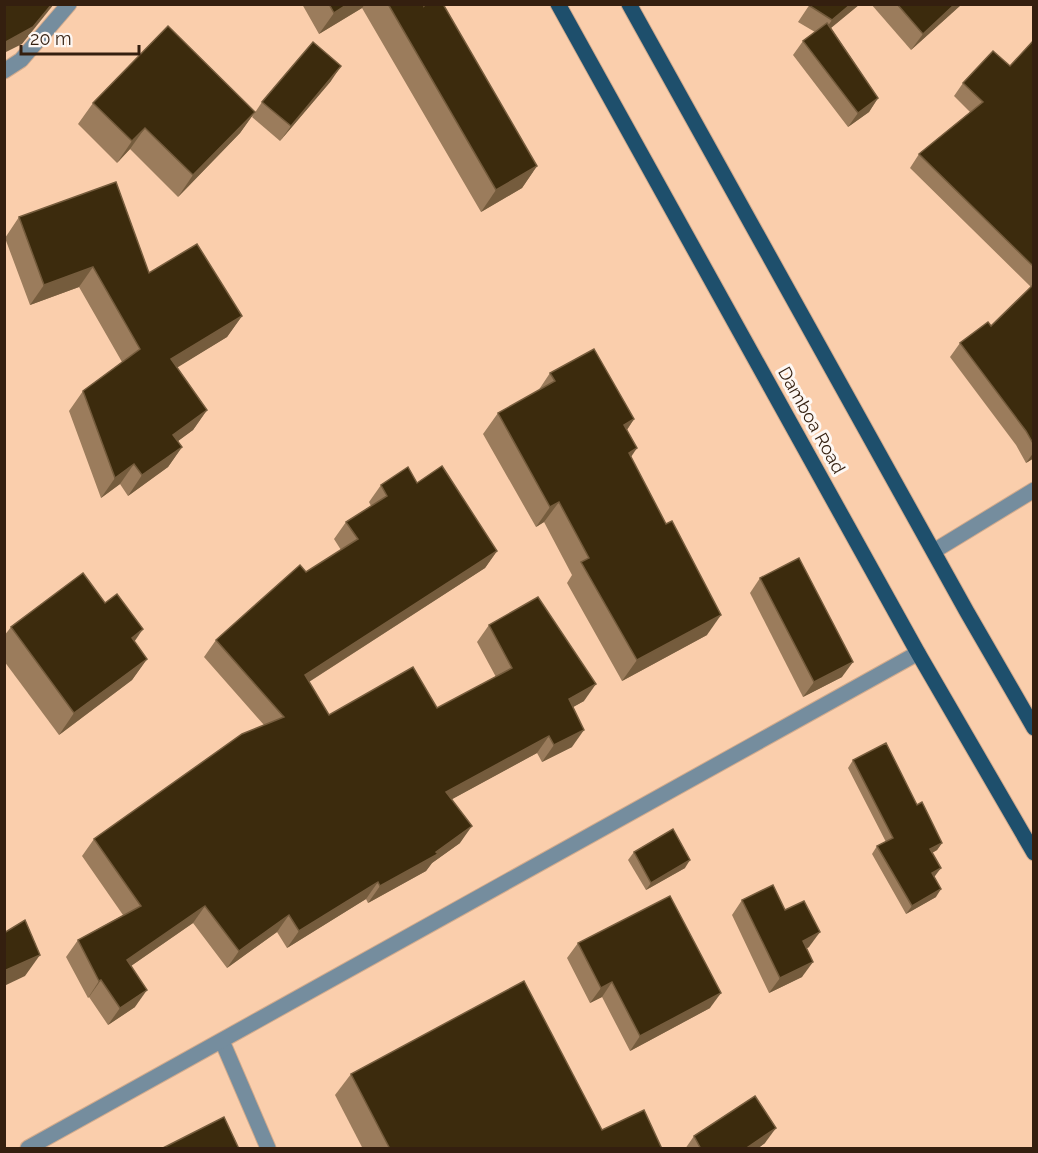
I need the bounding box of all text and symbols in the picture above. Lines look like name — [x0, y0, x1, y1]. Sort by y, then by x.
scale bar — [21, 18, 140, 56]
text: 20 m — [30, 28, 72, 49]
street label: Damboa Road — [774, 363, 850, 477]

